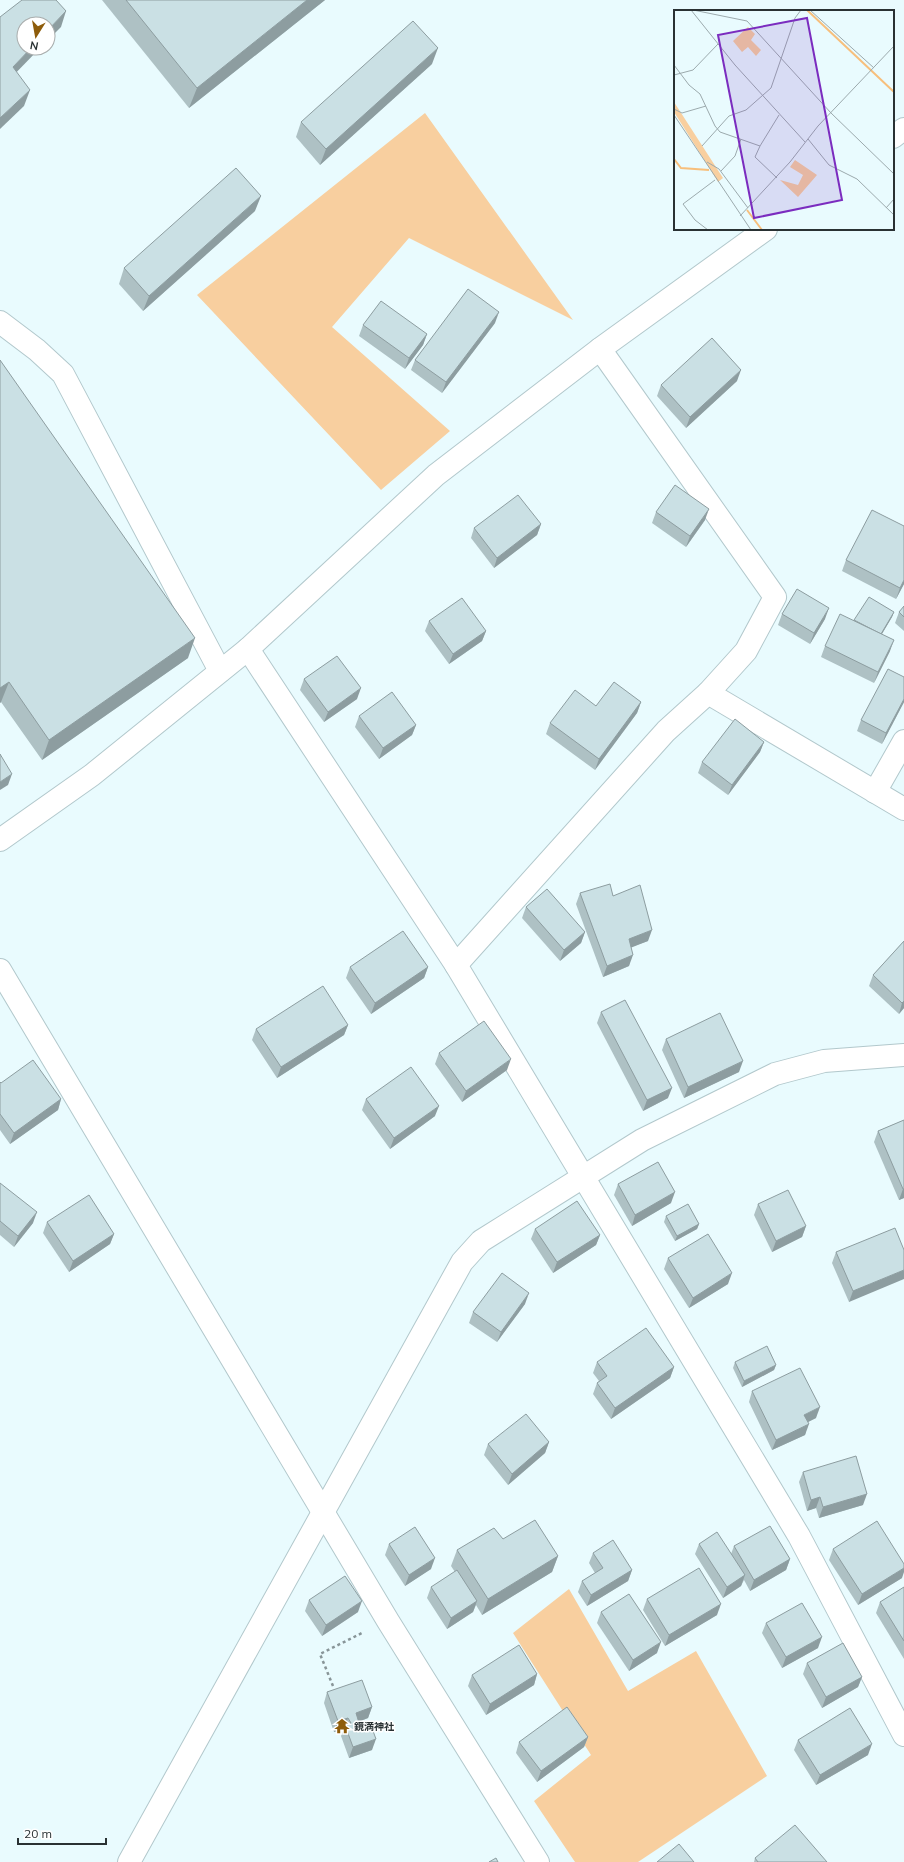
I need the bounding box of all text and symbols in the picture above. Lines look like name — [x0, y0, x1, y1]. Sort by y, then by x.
inset map — [674, 10, 894, 230]
north arrow — [16, 16, 56, 56]
text: N — [29, 38, 40, 53]
temple icon: 鏡満神社 — [333, 1717, 351, 1735]
place label: 鏡満神社 — [354, 1720, 395, 1733]
scale bar — [18, 1820, 106, 1846]
text: 20 m — [24, 1826, 52, 1841]

